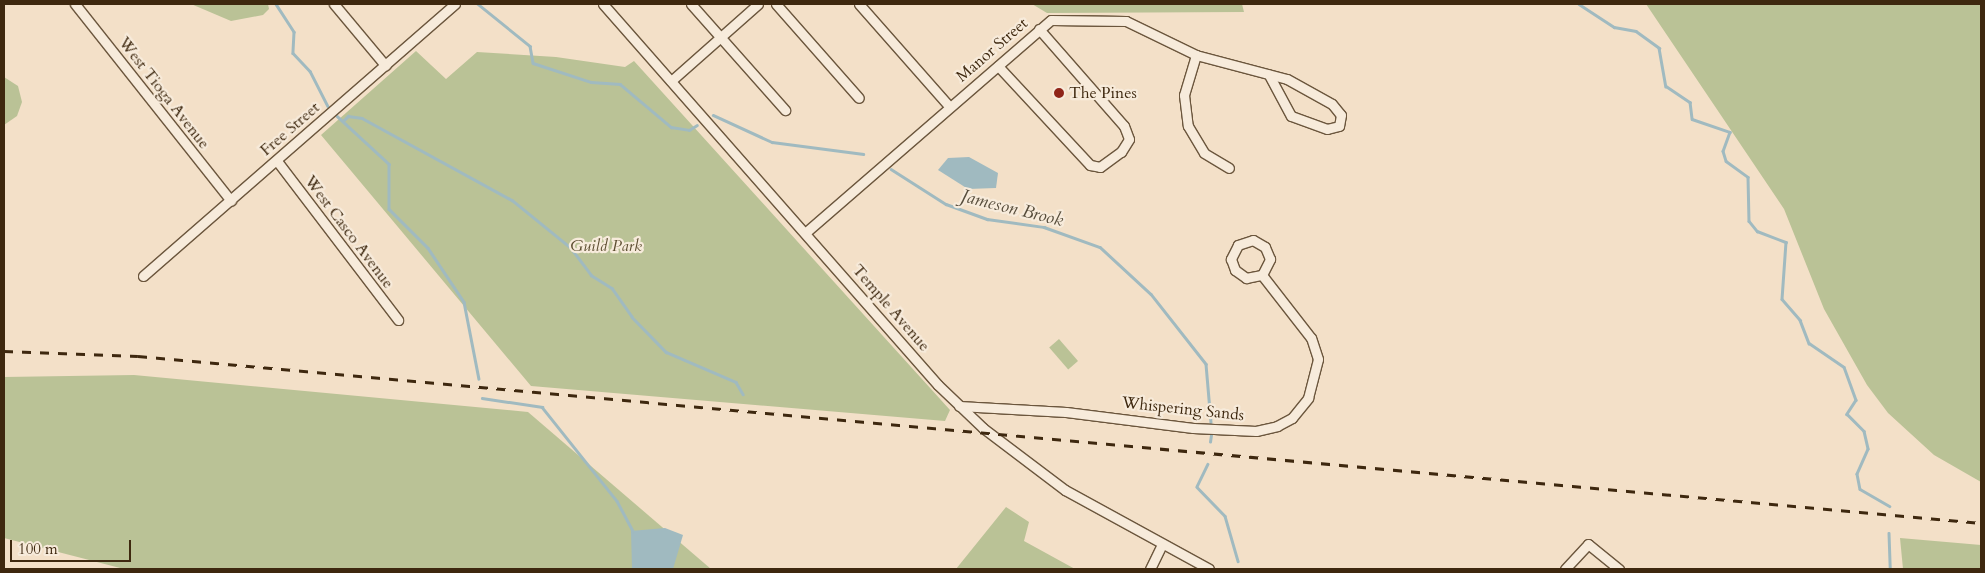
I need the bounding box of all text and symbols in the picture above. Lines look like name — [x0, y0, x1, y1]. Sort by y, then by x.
street label: Manor Street — [952, 14, 1032, 86]
street label: West Tioga Avenue — [114, 33, 214, 153]
place label: The Pines — [1069, 83, 1137, 103]
marker: The Pines — [1053, 87, 1065, 99]
street label: Free Street — [256, 98, 324, 160]
street label: West Casco Avenue — [300, 172, 398, 292]
water label: Jameson Brook — [959, 186, 1065, 232]
park label: Guild Park — [570, 236, 642, 256]
street label: Temple Avenue — [848, 261, 934, 355]
street label: Whispering Sands — [1121, 393, 1245, 425]
scale bar — [12, 530, 134, 562]
text: 100 m — [18, 539, 58, 559]

